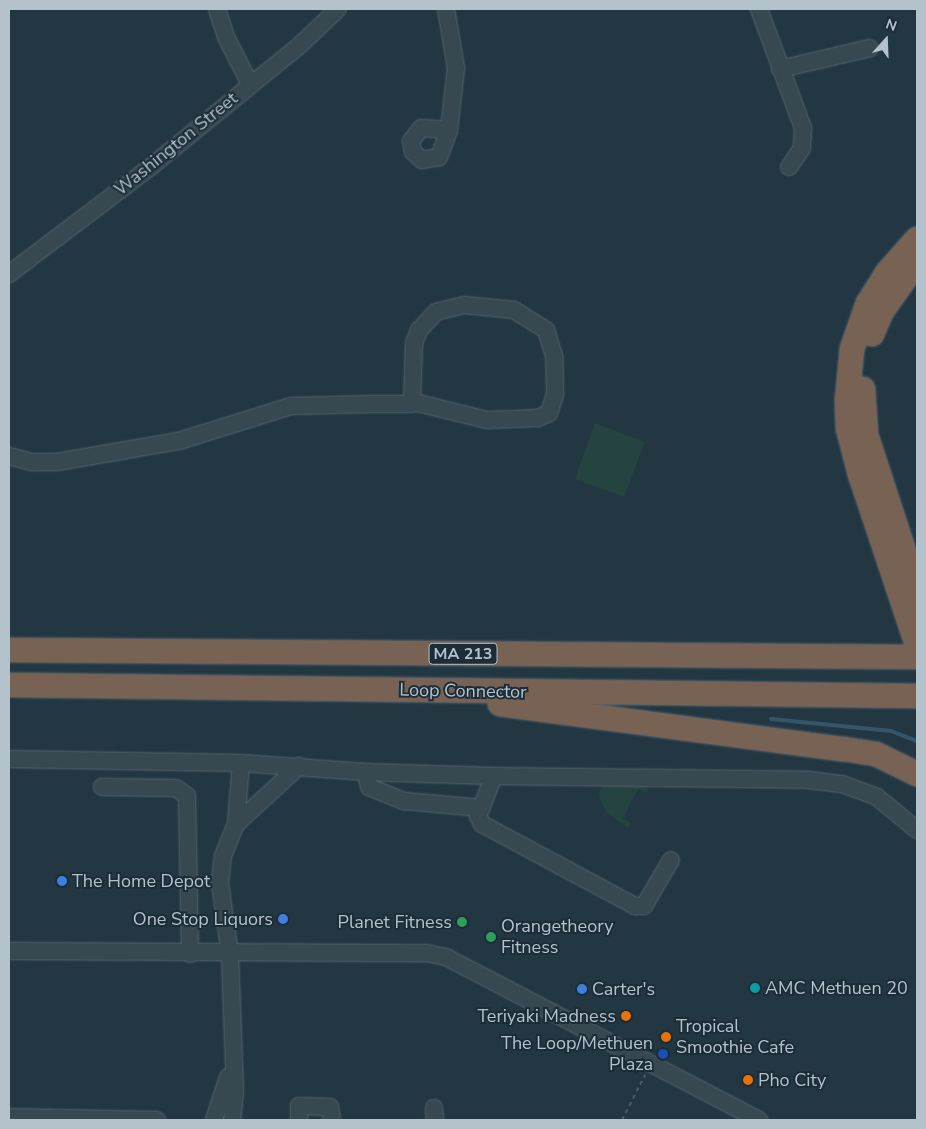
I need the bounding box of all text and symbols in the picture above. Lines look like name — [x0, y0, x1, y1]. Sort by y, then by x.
north arrow — [861, 15, 911, 65]
text: N — [883, 15, 899, 36]
street label: Washington Street — [110, 88, 242, 200]
road number: MA 213 — [428, 641, 498, 668]
street label: Loop Connector — [399, 679, 527, 703]
place label: The Home Depot — [72, 870, 210, 892]
marker: The Home Depot — [56, 875, 68, 887]
place label: One Stop Liquors — [133, 908, 273, 930]
place label: Planet Fitness — [338, 911, 452, 933]
marker: One Stop Liquors — [277, 913, 289, 925]
marker: Planet Fitness — [456, 916, 468, 928]
place label: Orangetheory Fitness — [501, 916, 613, 959]
marker: Orangetheory Fitness — [485, 931, 497, 943]
place label: AMC Methuen 20 — [765, 977, 908, 999]
place label: Carter's — [592, 978, 655, 1000]
marker: AMC Methuen 20 — [749, 982, 761, 994]
marker: Carter's — [576, 983, 588, 995]
place label: Teriyaki Madness — [477, 1005, 616, 1027]
marker: Teriyaki Madness — [620, 1010, 632, 1022]
place label: Tropical Smoothie Cafe — [676, 1016, 794, 1058]
marker: Tropical Smoothie Cafe — [660, 1031, 672, 1043]
place label: The Loop/Methuen Plaza — [501, 1033, 653, 1076]
marker: The Loop/Methuen Plaza — [657, 1048, 669, 1060]
place label: Pho City — [758, 1069, 826, 1091]
marker: Pho City — [742, 1074, 754, 1086]

